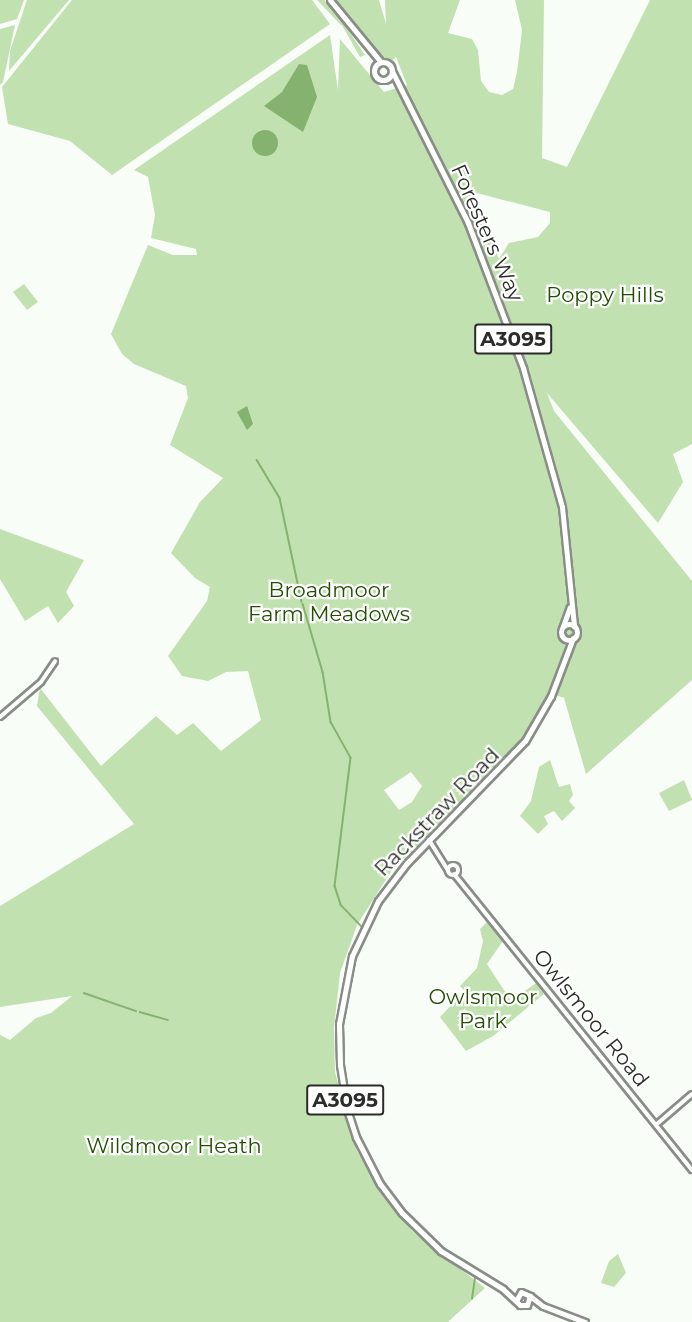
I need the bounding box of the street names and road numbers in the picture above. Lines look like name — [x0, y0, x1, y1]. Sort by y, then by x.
street label: Foresters Way — [445, 160, 529, 306]
road number: A3095 — [474, 322, 552, 356]
street label: Rackstraw Road — [369, 743, 505, 881]
street label: Owlsmoor Road — [528, 944, 654, 1092]
road number: A3095 — [306, 1083, 384, 1117]

